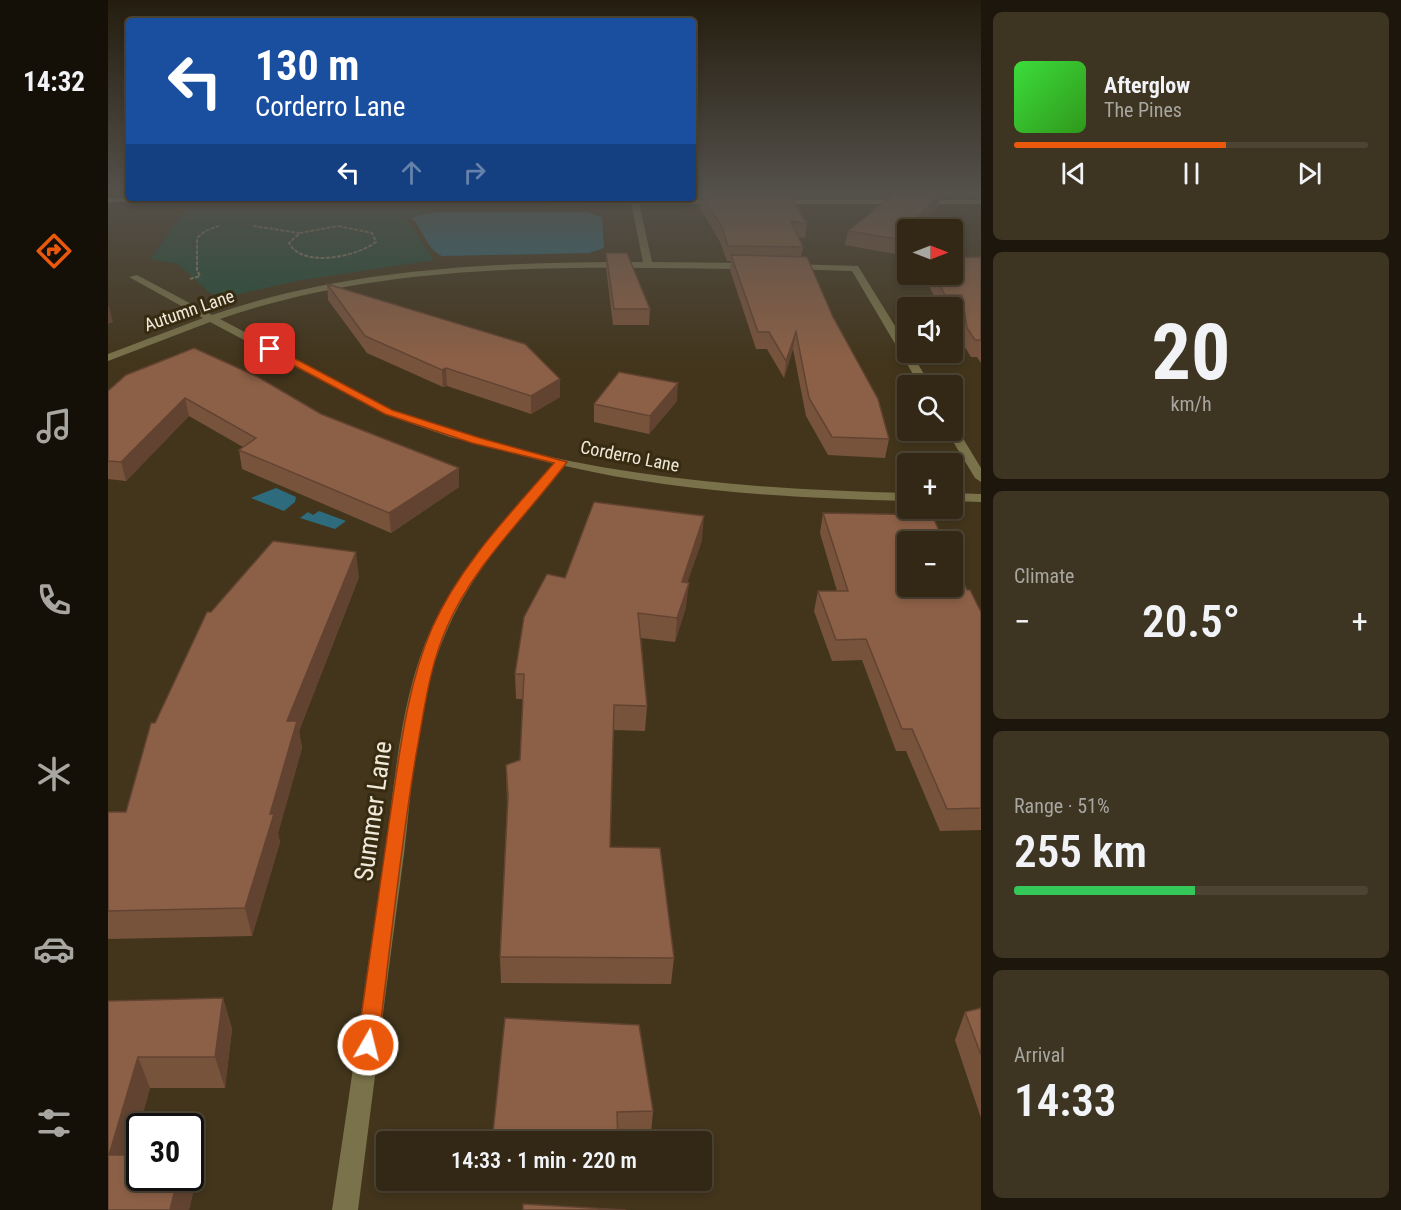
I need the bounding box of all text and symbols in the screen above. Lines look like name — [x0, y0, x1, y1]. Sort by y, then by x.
text: 130 m — [255, 41, 360, 90]
icon: left — [156, 42, 234, 120]
text: 14:32 — [23, 66, 85, 98]
text: Afterglow — [1104, 73, 1190, 98]
text: Corderro Lane — [255, 91, 405, 123]
text: The Pines — [1104, 98, 1182, 122]
icon: left — [332, 156, 365, 189]
icon: ahead — [395, 156, 428, 189]
icon: right — [458, 156, 491, 189]
icon: previous — [1057, 157, 1090, 190]
icon: pause — [1175, 157, 1208, 190]
icon: next — [1293, 157, 1326, 190]
north arrow — [897, 219, 963, 285]
map controls — [897, 219, 963, 597]
icon: directions — [33, 230, 75, 272]
street label: Autumn Lane — [141, 285, 237, 335]
button: sound — [897, 297, 963, 363]
text: 20 — [1152, 307, 1230, 398]
pin — [244, 323, 295, 374]
icon: arrive — [253, 332, 286, 365]
button: search — [897, 375, 963, 441]
text: km/h — [1170, 392, 1212, 416]
icon: music — [33, 405, 75, 447]
street label: Corderro Lane — [579, 436, 681, 476]
button: + — [897, 453, 963, 519]
button: − — [897, 531, 963, 597]
text: Climate — [1014, 564, 1074, 588]
icon: phone — [33, 579, 75, 621]
text: 20.5° — [1142, 595, 1240, 648]
text: − — [1014, 602, 1031, 641]
text: + — [1352, 602, 1368, 641]
street label: Summer Lane — [348, 739, 398, 883]
icon: climate — [33, 753, 75, 795]
text: Range · 51% — [1014, 794, 1110, 818]
text: 255 km — [1014, 825, 1147, 878]
icon: car — [33, 928, 75, 970]
position arrow — [336, 1013, 400, 1077]
text: Arrival — [1014, 1043, 1065, 1067]
text: 14:33 — [1014, 1074, 1116, 1127]
icon: filters — [33, 1102, 75, 1144]
speed limit sign: 30 — [126, 1113, 204, 1191]
text: 14:33 · 1 min · 220 m — [451, 1148, 637, 1173]

